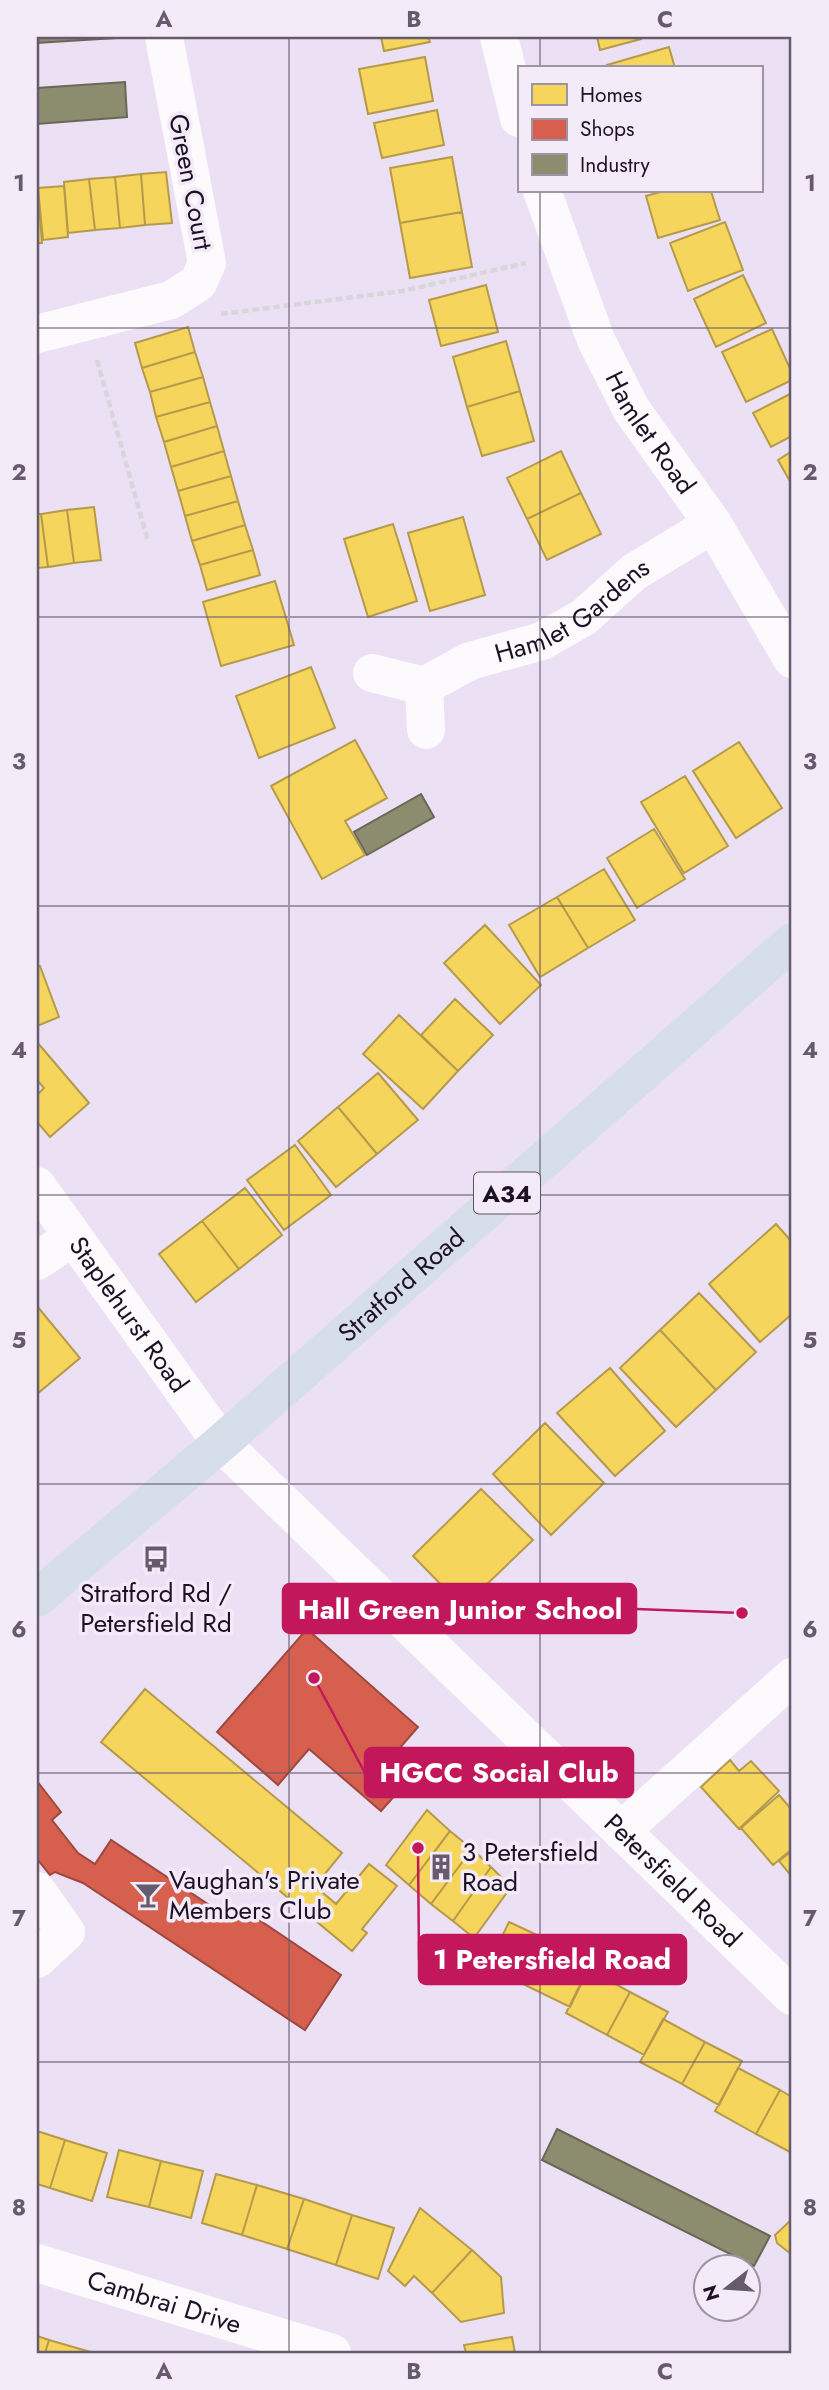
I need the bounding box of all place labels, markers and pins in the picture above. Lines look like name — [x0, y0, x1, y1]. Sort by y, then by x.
bus stop icon: Stratford Rd / Petersfield Rd — [141, 1544, 171, 1574]
place label: Stratford Rd / Petersfield Rd — [80, 1574, 232, 1642]
callout: Hall Green Junior School — [283, 1584, 636, 1633]
callout: HGCC Social Club — [365, 1748, 633, 1797]
place label: 3 Petersfield Road — [462, 1833, 598, 1901]
building icon: 3 Petersfield Road — [426, 1852, 456, 1882]
place label: Vaughan's Private Members Club — [169, 1861, 360, 1929]
bar icon: Vaughan's Private Members Club — [133, 1880, 163, 1910]
callout: 1 Petersfield Road — [419, 1935, 686, 1984]

